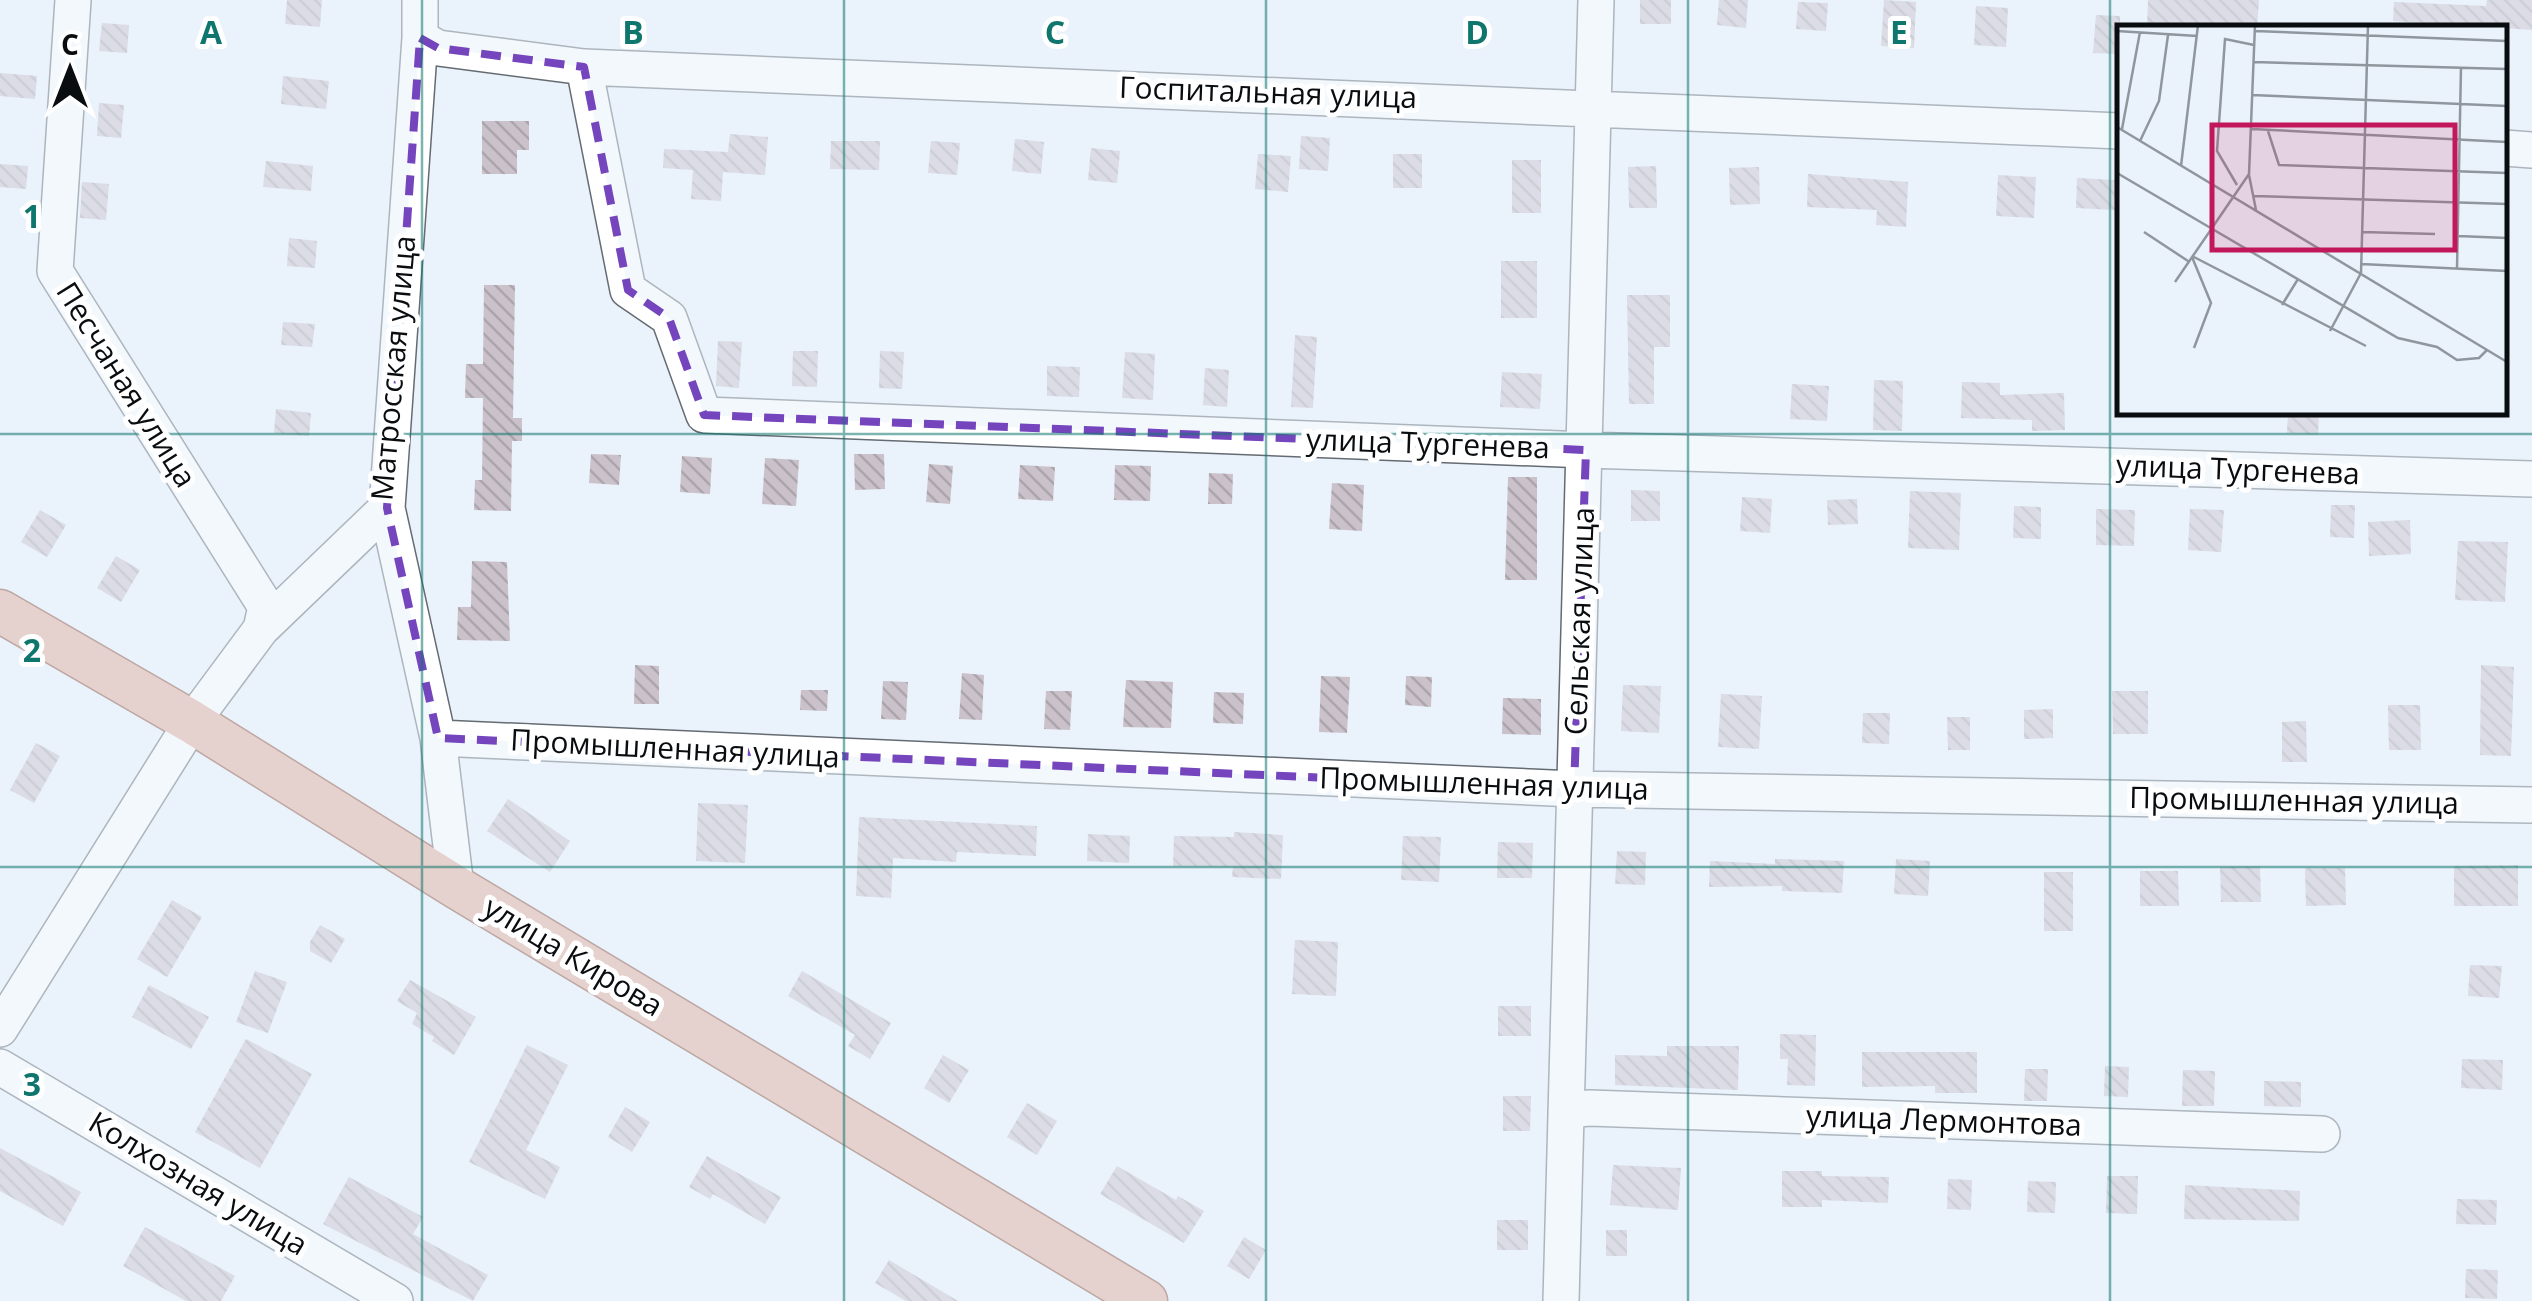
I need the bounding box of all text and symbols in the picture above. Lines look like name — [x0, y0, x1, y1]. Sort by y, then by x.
text: A — [200, 10, 223, 53]
text: B — [622, 10, 644, 53]
text: C — [1045, 10, 1065, 53]
text: D — [1465, 10, 1489, 53]
text: E — [1890, 10, 1908, 53]
north arrow — [20, 20, 120, 120]
text: С — [61, 25, 79, 63]
inset map — [2117, 25, 2507, 415]
street label: Госпитальная улица — [1118, 66, 1418, 117]
text: 1 — [23, 194, 41, 237]
street label: Матросская улица — [360, 233, 425, 502]
street label: Песчаная улица — [48, 274, 207, 495]
street label: улица Тургенева — [1305, 418, 1551, 467]
street label: улица Тургенева — [2115, 444, 2361, 493]
street label: Сельская улица — [1554, 506, 1603, 736]
text: 2 — [23, 628, 41, 671]
street label: Промышленная улица — [509, 718, 841, 777]
street label: Промышленная улица — [1319, 756, 1650, 809]
street label: Промышленная улица — [2129, 776, 2459, 823]
street label: улица Кирова — [477, 886, 671, 1025]
text: 3 — [23, 1062, 41, 1105]
street label: улица Лермонтова — [1805, 1094, 2083, 1145]
street label: Колхозная улица — [82, 1101, 316, 1264]

